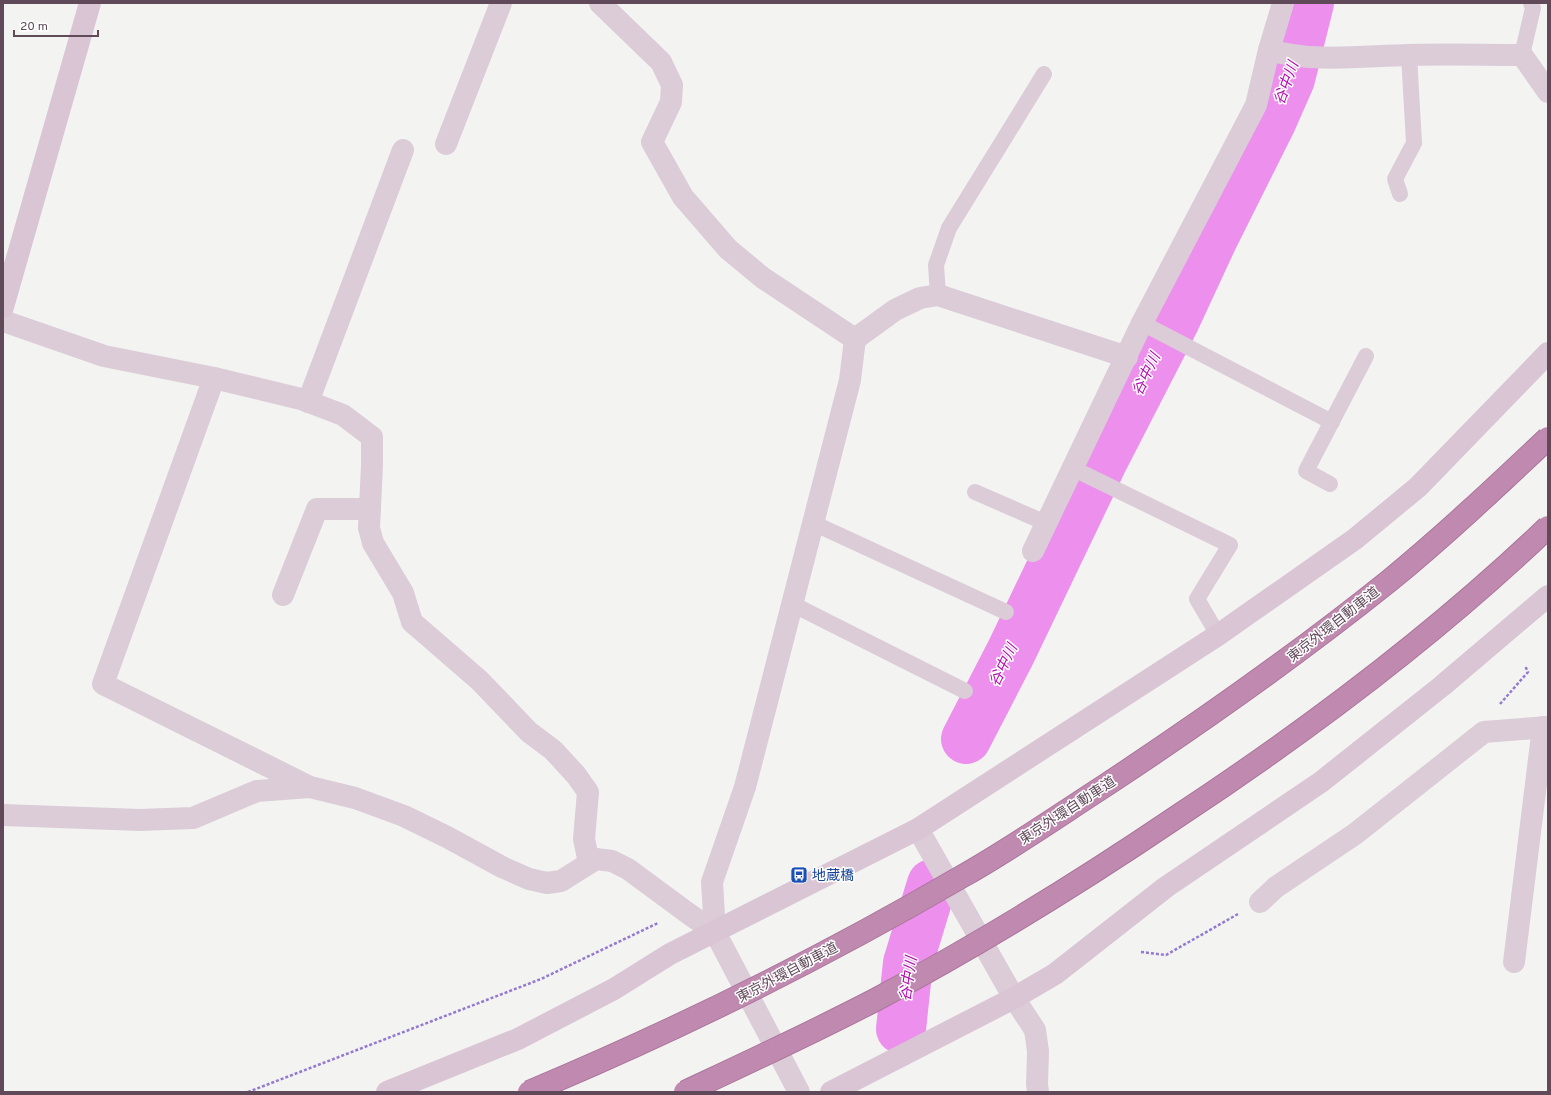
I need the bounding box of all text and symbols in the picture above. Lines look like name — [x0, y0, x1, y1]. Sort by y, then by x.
scale bar — [14, 12, 98, 38]
text: 20 m — [20, 19, 48, 35]
water label: 谷中川 — [1271, 57, 1305, 108]
water label: 谷中川 — [1129, 348, 1167, 399]
street label: 東京外環自動車道 — [1284, 583, 1383, 666]
water label: 谷中川 — [986, 639, 1024, 690]
street label: 東京外環自動車道 — [1016, 773, 1119, 849]
bus stop icon: 地蔵橋 — [789, 865, 809, 885]
place label: 地蔵橋 — [812, 868, 854, 885]
street label: 東京外環自動車道 — [734, 939, 841, 1007]
water label: 谷中川 — [897, 954, 923, 1003]

